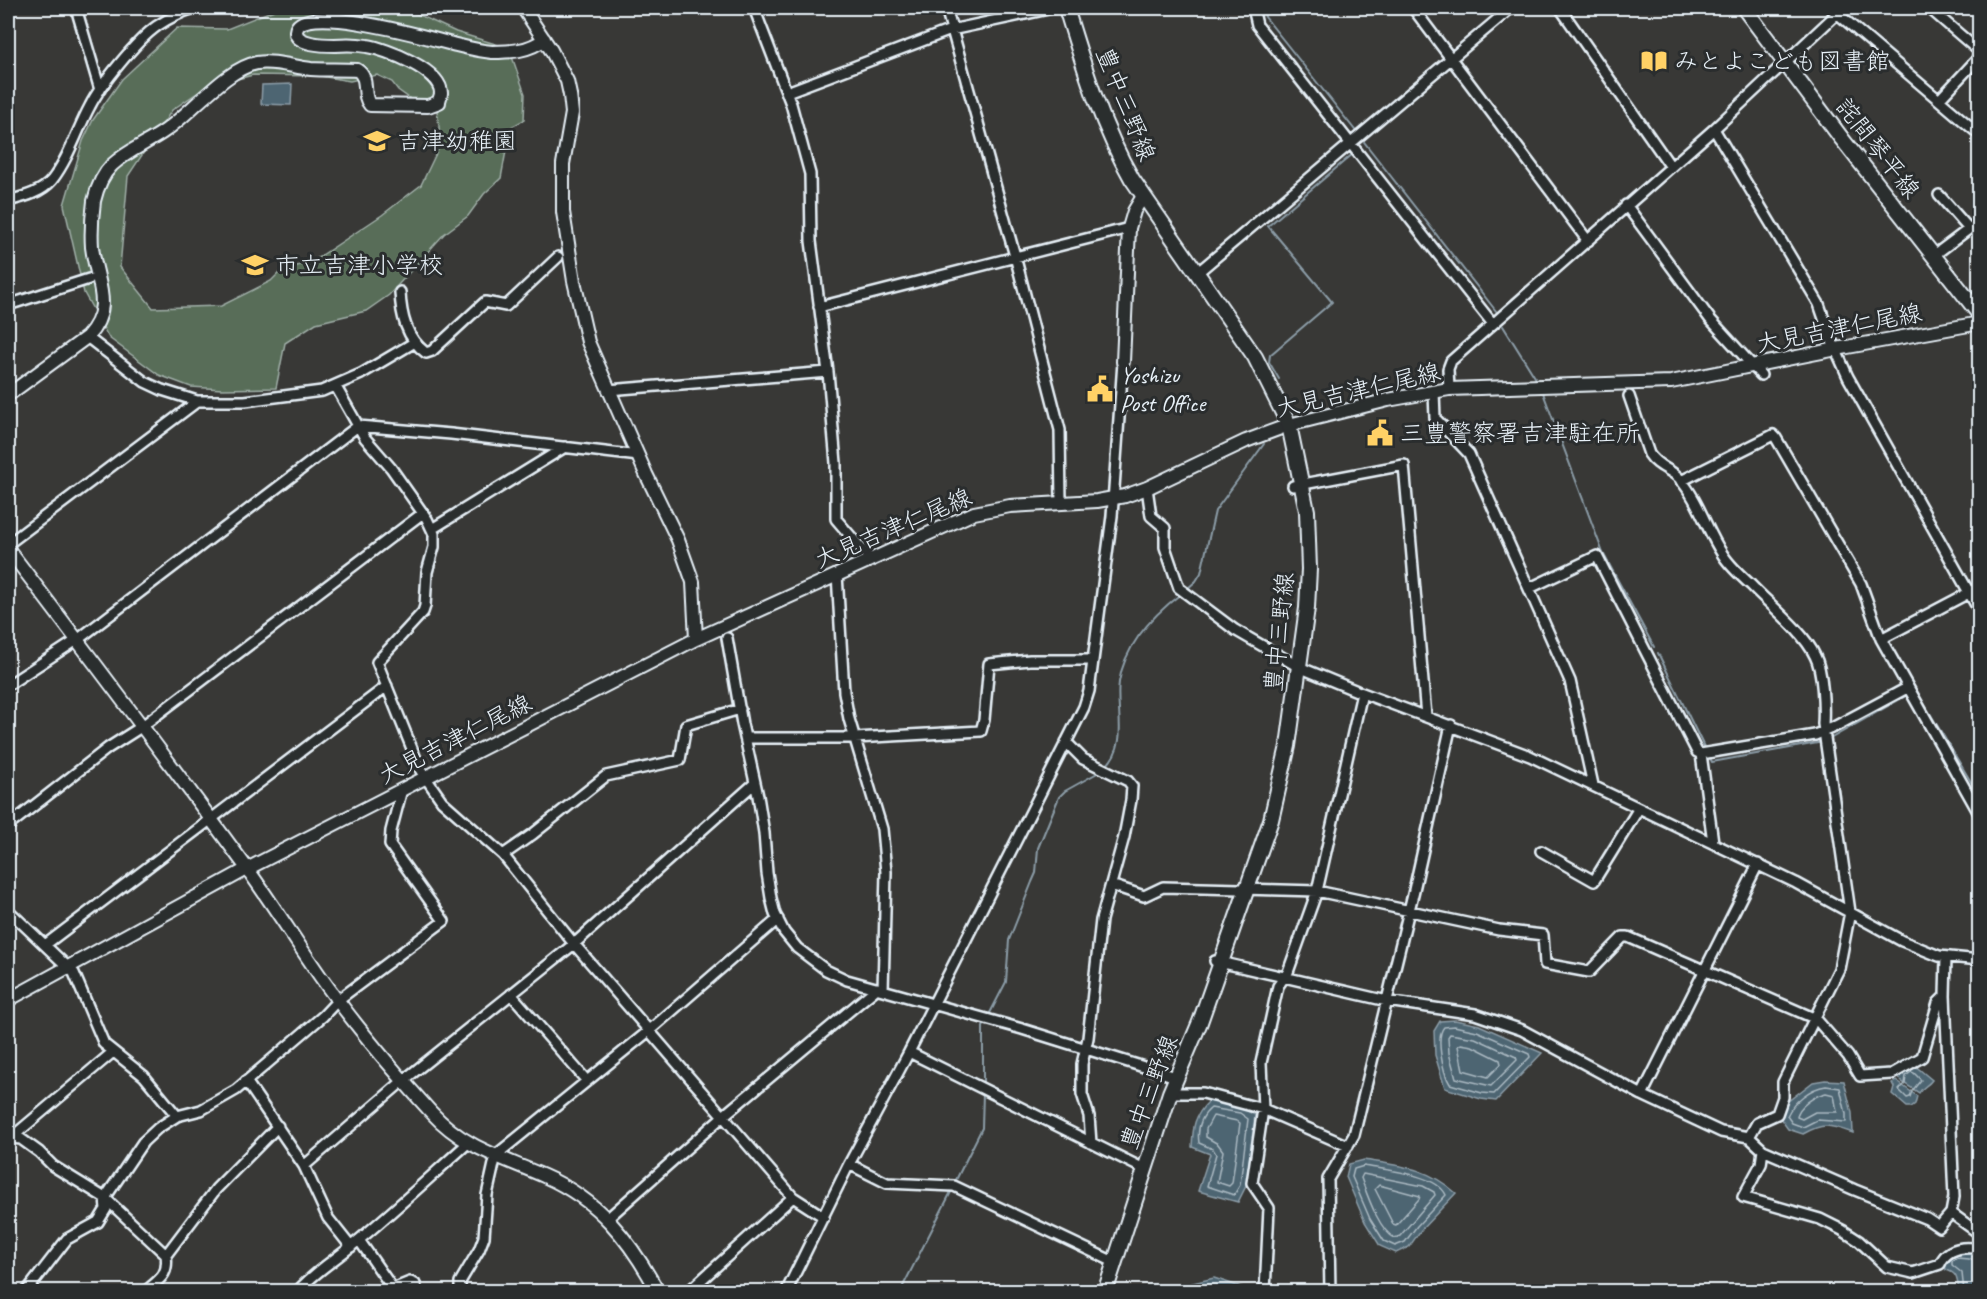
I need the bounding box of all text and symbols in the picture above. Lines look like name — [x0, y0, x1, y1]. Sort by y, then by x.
street label: 豊中三野線 — [1090, 43, 1162, 165]
library icon: みとよこども図書館 — [1639, 46, 1669, 76]
place label: みとよこども図書館 — [1674, 46, 1890, 76]
street label: 詫間琴平線 — [1829, 91, 1927, 205]
school or university icon: 吉津幼稚園 — [362, 126, 392, 156]
place label: 吉津幼稚園 — [397, 126, 517, 156]
school or university icon: 市立吉津小学校 — [240, 250, 270, 280]
place label: 市立吉津小学校 — [275, 250, 443, 280]
street label: 大見吉津仁尾線 — [1754, 297, 1924, 359]
street label: 大見吉津仁尾線 — [1273, 356, 1443, 424]
place label: Yoshizu Post Office — [1120, 360, 1207, 418]
public building icon: Yoshizu Post Office — [1085, 374, 1115, 404]
public building icon: 三豊警察署吉津駐在所 — [1365, 418, 1395, 448]
place label: 三豊警察署吉津駐在所 — [1400, 418, 1640, 448]
street label: 大見吉津仁尾線 — [810, 481, 976, 575]
street label: 豊中三野線 — [1258, 571, 1300, 693]
street label: 大見吉津仁尾線 — [373, 687, 537, 791]
street label: 豊中三野線 — [1113, 1031, 1185, 1153]

